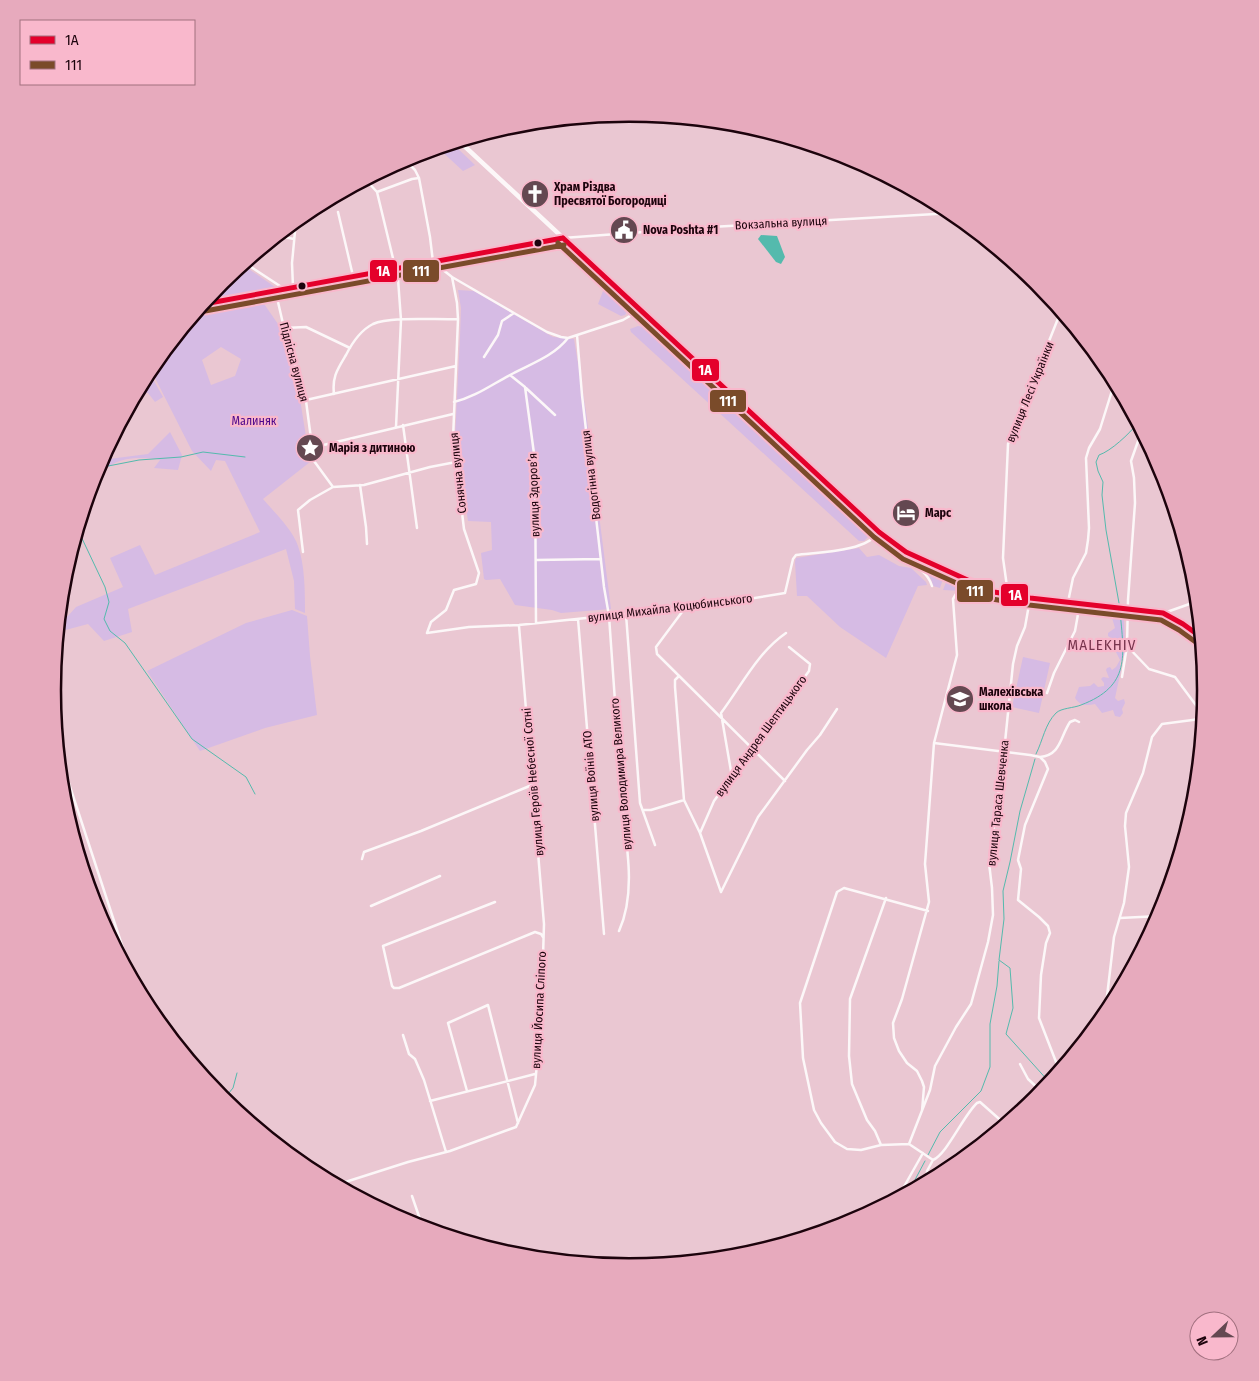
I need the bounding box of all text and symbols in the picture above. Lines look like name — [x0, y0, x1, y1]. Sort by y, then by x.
legend — [20, 20, 195, 85]
text: 1А — [65, 31, 79, 49]
text: 111 — [65, 56, 82, 74]
church icon: Храм Різдва Пресвятої Богородиці — [520, 179, 550, 209]
place label: Храм Різдва Пресвятої Богородиці — [553, 180, 667, 208]
street label: Вокзальна вулиця — [734, 214, 828, 232]
public building icon: Nova Poshta #1 — [609, 215, 639, 245]
place label: Nova Poshta #1 — [643, 223, 718, 237]
unlabelled marker — [533, 238, 543, 248]
line badge: 1А — [369, 259, 398, 283]
line badge: 111 — [402, 259, 440, 283]
text: 1А — [376, 263, 390, 280]
text: 111 — [412, 263, 430, 280]
unlabelled marker — [297, 281, 307, 291]
street label: Підлісна вулиця — [277, 321, 311, 403]
street label: вулиця Лесі Українки — [1003, 340, 1057, 444]
line badge: 1А — [691, 358, 720, 382]
text: 1А — [698, 362, 712, 379]
line badge: 111 — [709, 389, 747, 413]
text: 111 — [719, 393, 737, 410]
park label: Малиняк — [231, 414, 277, 428]
street label: Водогінна вулиця — [579, 429, 603, 521]
street label: Сонячна вулиця — [447, 432, 469, 514]
place icon: Марія з дитиною — [295, 433, 325, 463]
place label: Марія з дитиною — [329, 441, 416, 455]
street label: вулиця Здоровʼя — [526, 453, 542, 537]
hotel icon: Марс — [891, 498, 921, 528]
place label: Марс — [925, 506, 952, 520]
line badge: 111 — [956, 579, 994, 603]
text: 111 — [966, 583, 984, 600]
line badge: 1А — [1000, 583, 1029, 607]
text: 1А — [1008, 587, 1022, 604]
street label: вулиця Михайла Коцюбинського — [587, 591, 753, 625]
district label: MALEKHIV — [1068, 636, 1136, 654]
street label: вулиця Андрея Шептицького — [712, 673, 810, 799]
school or university icon: Малехівська школа — [945, 684, 975, 714]
place label: Малехівська школа — [979, 685, 1043, 713]
street label: вулиця Володимира Великого — [607, 697, 635, 851]
street label: вулиця Героїв Небесної Сотні — [520, 707, 546, 857]
street label: вулиця Воїнів АТО — [580, 730, 602, 822]
street label: вулиця Тараса Шевченка — [984, 739, 1012, 867]
street label: вулиця Йосипа Сліпого — [528, 951, 549, 1069]
north arrow — [1189, 1311, 1239, 1361]
text: N — [1193, 1334, 1212, 1348]

